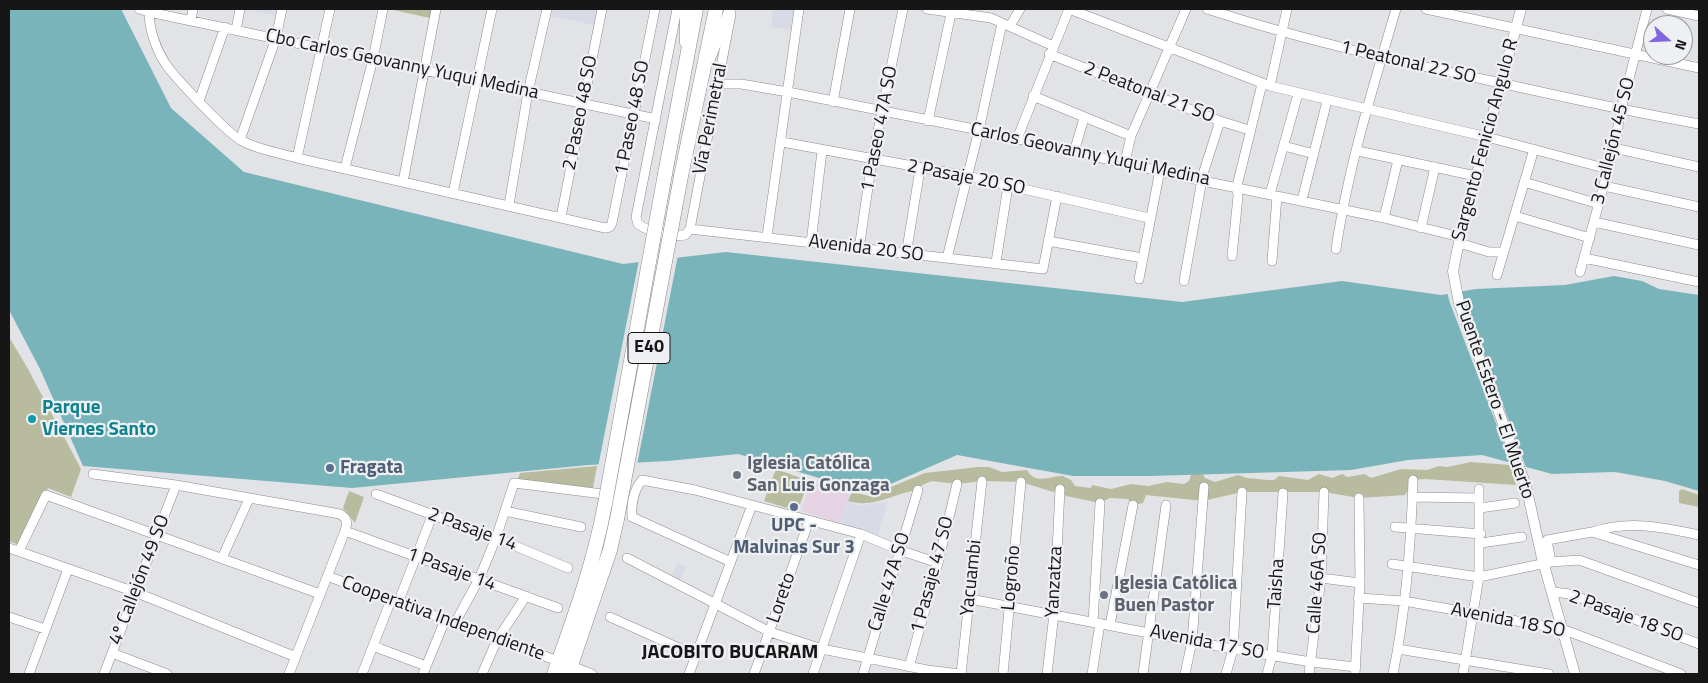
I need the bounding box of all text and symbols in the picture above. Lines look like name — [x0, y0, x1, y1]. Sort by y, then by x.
north arrow — [1643, 15, 1693, 65]
street label: Cbo Carlos Geovanny Yuqui Medina — [263, 25, 541, 105]
street label: 1 Peatonal 22 SO — [1338, 36, 1478, 90]
street label: Sargento Fenicio Angulo R — [1448, 36, 1524, 244]
text: N — [1670, 37, 1693, 53]
street label: 2 Paseo 48 SO — [559, 54, 603, 172]
street label: 2 Peatonal 21 SO — [1080, 58, 1218, 128]
street label: 1 Paseo 48 SO — [611, 59, 655, 177]
street label: Vía Perimetral — [689, 61, 733, 177]
street label: 1 Paseo 47A SO — [857, 64, 903, 194]
street label: 3 Callejón 45 SO — [1587, 75, 1641, 207]
street label: Carlos Geovanny Yuqui Medina — [968, 118, 1212, 192]
street label: 2 Pasaje 20 SO — [905, 155, 1027, 201]
street label: Avenida 20 SO — [807, 231, 925, 267]
street label: Puente Estero - El Muerto — [1449, 298, 1539, 502]
road number: E40 — [628, 332, 670, 363]
place label: Parque Viernes Santo — [42, 397, 156, 441]
marker: Parque Viernes Santo — [26, 413, 38, 425]
place label: Iglesia Católica San Luis Gonzaga — [747, 453, 890, 497]
place label: Fragata — [340, 457, 403, 479]
marker: Fragata — [324, 462, 336, 474]
marker: Iglesia Católica San Luis Gonzaga — [731, 469, 743, 481]
marker: UPC - Malvinas Sur 3 — [788, 501, 800, 513]
street label: 2 Pasaje 14 — [424, 503, 520, 557]
street label: 4º Callejón 49 SO — [105, 512, 175, 648]
street label: 1 Pasaje 47 SO — [906, 514, 960, 636]
place label: UPC - Malvinas Sur 3 — [733, 515, 855, 559]
street label: Calle 47A SO — [864, 530, 916, 634]
street label: Calle 46A SO — [1303, 531, 1333, 635]
street label: Yacuambi — [957, 539, 987, 617]
street label: 1 Pasaje 14 — [403, 543, 499, 597]
street label: Logroño — [998, 544, 1026, 612]
street label: Yanzatza — [1042, 546, 1068, 618]
street label: Taisha — [1264, 558, 1290, 610]
street label: Loreto — [763, 570, 801, 626]
street label: Cooperativa Independiente — [339, 572, 547, 666]
place label: Iglesia Católica Buen Pastor — [1114, 573, 1237, 617]
street label: 2 Pasaje 18 SO — [1566, 586, 1686, 648]
marker: Iglesia Católica Buen Pastor — [1098, 589, 1110, 601]
street label: Avenida 18 SO — [1449, 599, 1567, 643]
street label: Avenida 17 SO — [1148, 621, 1266, 665]
district label: JACOBITO BUCARAM — [641, 641, 819, 665]

